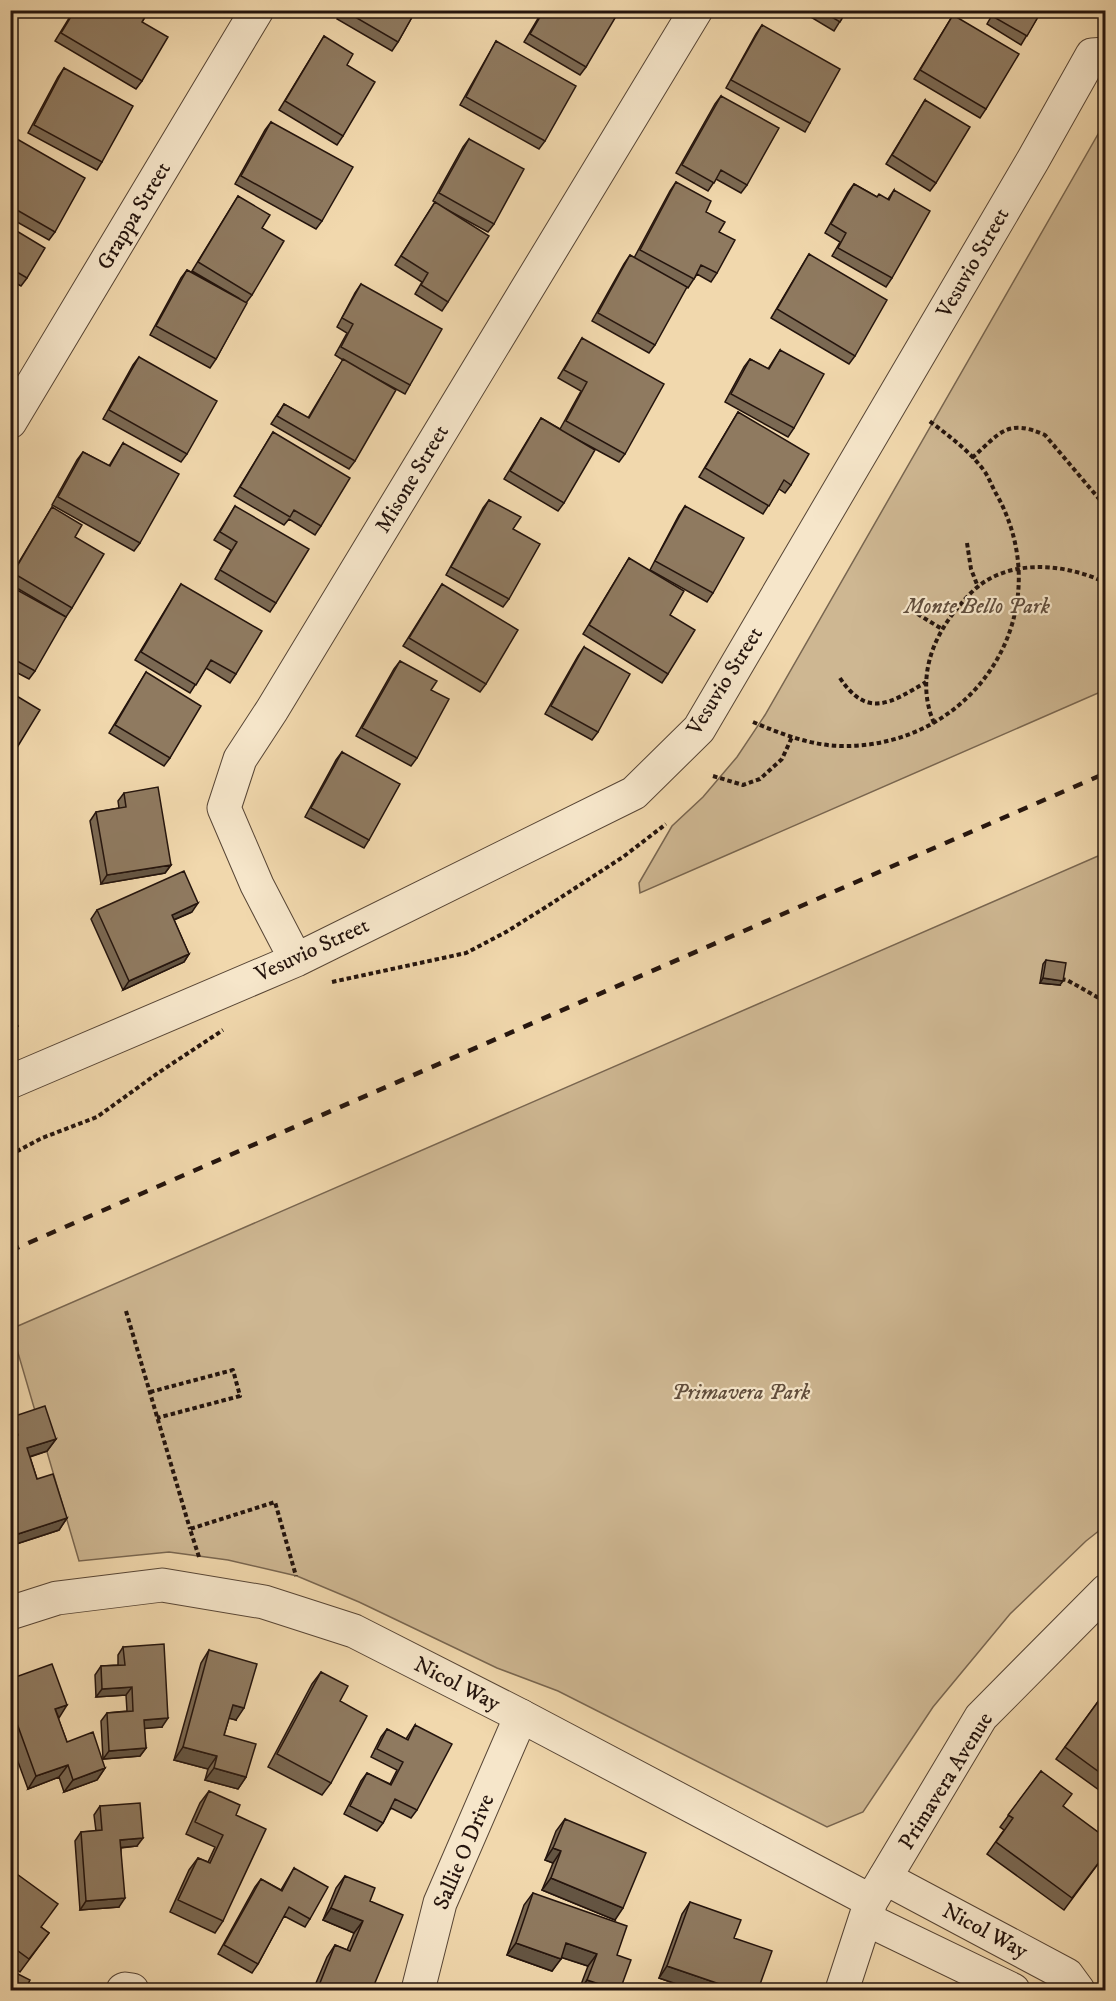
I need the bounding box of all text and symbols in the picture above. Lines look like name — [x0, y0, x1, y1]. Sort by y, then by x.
street label: Grappa Street — [91, 157, 177, 275]
street label: Vesuvio Street — [930, 203, 1015, 324]
street label: Misone Street — [369, 420, 455, 538]
park label: Monte Bello Park — [902, 593, 1051, 620]
street label: Vesuvio Street — [681, 622, 769, 741]
street label: Vesuvio Street — [250, 912, 373, 989]
park label: Primavera Park — [672, 1379, 811, 1406]
street label: Nicol Way — [409, 1651, 505, 1717]
street label: Primavera Avenue — [893, 1707, 999, 1855]
street label: Sallie O Drive — [428, 1790, 500, 1914]
street label: Nicol Way — [938, 1897, 1033, 1965]

